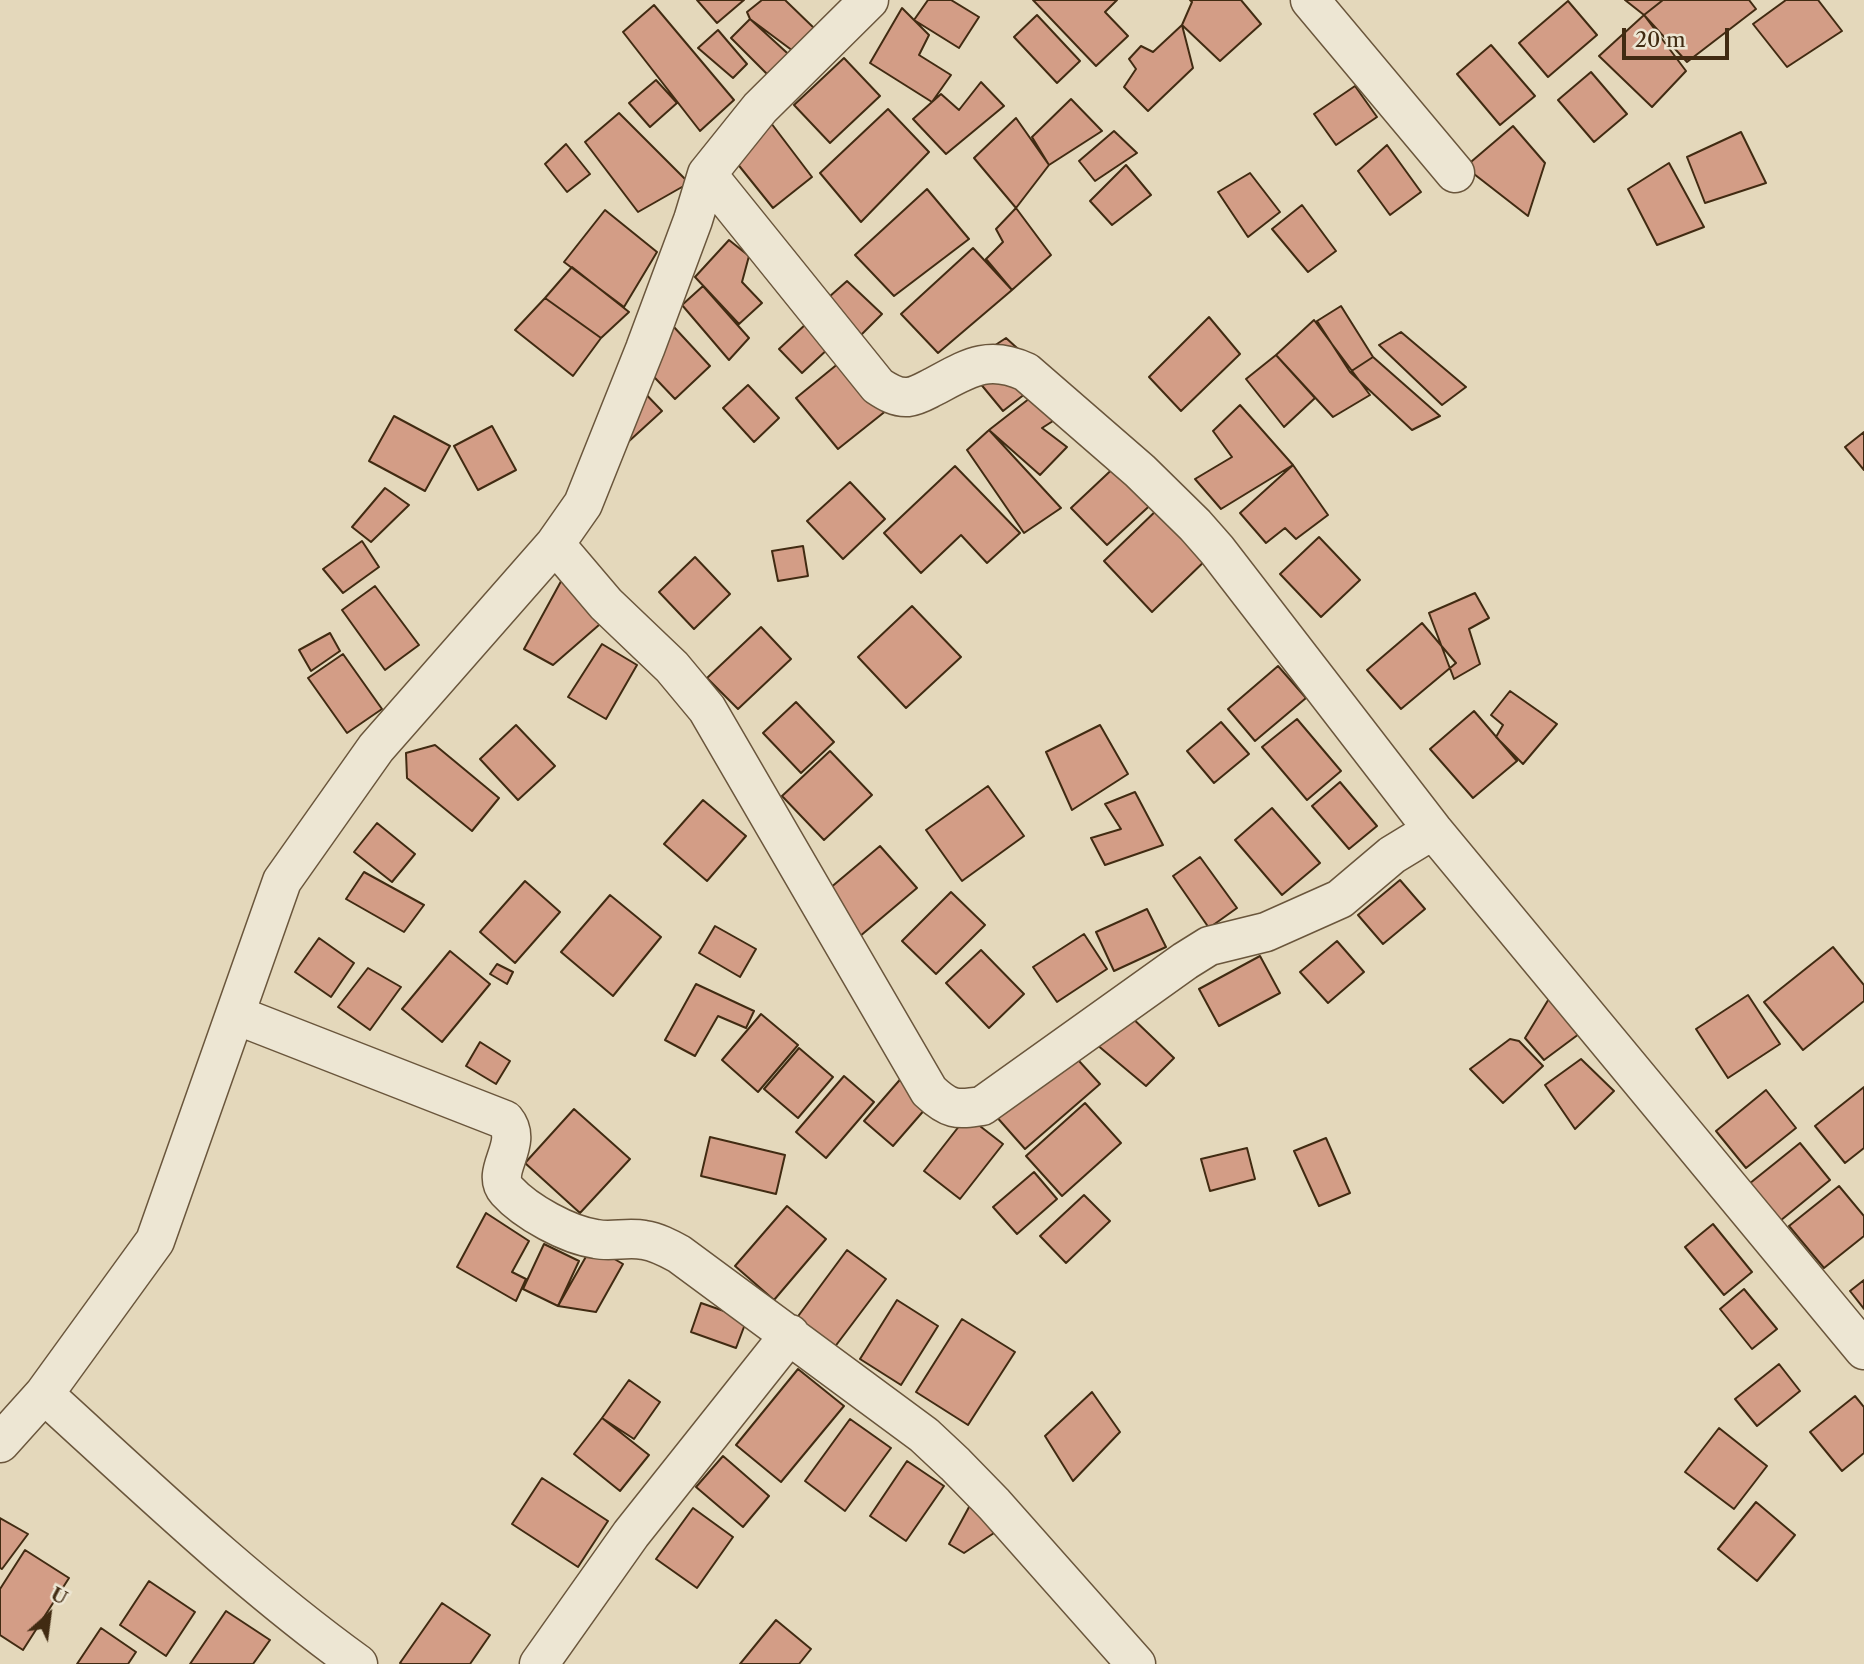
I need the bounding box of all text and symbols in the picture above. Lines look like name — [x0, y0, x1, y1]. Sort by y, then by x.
scale bar — [1626, 14, 1733, 58]
text: 20 m — [1635, 27, 1686, 52]
north arrow — [14, 1580, 84, 1650]
text: U — [47, 1582, 71, 1610]

